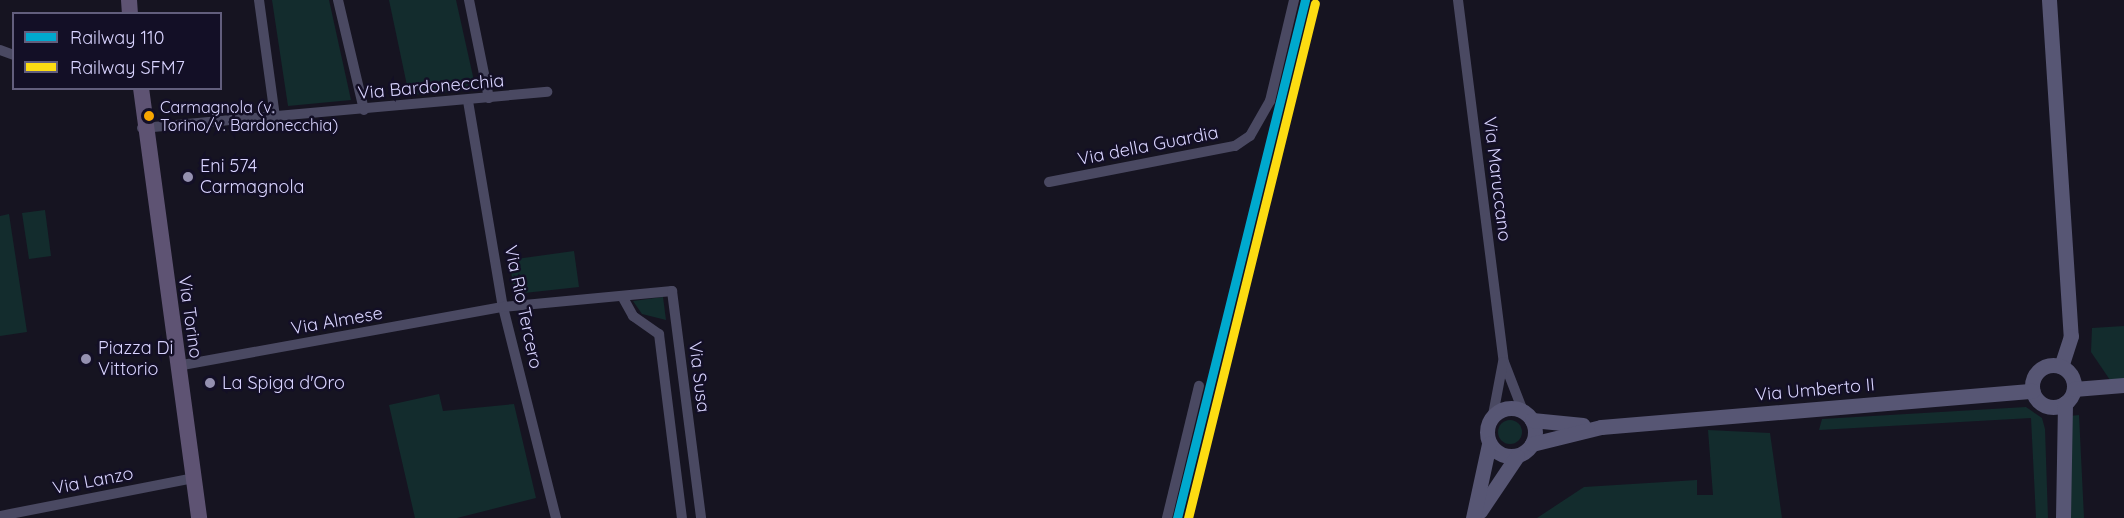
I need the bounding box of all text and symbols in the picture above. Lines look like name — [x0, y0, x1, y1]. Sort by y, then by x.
legend — [12, 12, 222, 90]
text: Railway 110 — [70, 26, 164, 49]
text: Railway SFM7 — [70, 56, 185, 79]
street label: Via Bardonecchia — [357, 70, 505, 104]
place label: Carmagnola (v. Torino/v. Bardonecchia) — [160, 97, 338, 135]
marker: Carmagnola (v. Torino/v. Bardonecchia) — [143, 110, 155, 122]
street label: Via Maruccano — [1479, 115, 1515, 243]
street label: Via della Guardia — [1076, 122, 1220, 170]
place label: Eni 574 Carmagnola — [200, 156, 304, 198]
marker: Eni 574 Carmagnola — [181, 170, 195, 184]
street label: Via Rio Tercero — [499, 243, 547, 371]
street label: Via Torino — [174, 274, 206, 360]
street label: Via Almese — [290, 302, 384, 340]
place label: Piazza Di Vittorio — [98, 338, 173, 380]
street label: Via Susa — [684, 340, 714, 414]
marker: Piazza Di Vittorio — [79, 352, 93, 366]
place label: La Spiga d'Oro — [222, 372, 345, 394]
street label: Via Umberto II — [1754, 374, 1876, 406]
marker: La Spiga d'Oro — [203, 376, 217, 390]
street label: Via Lanzo — [51, 463, 135, 499]

